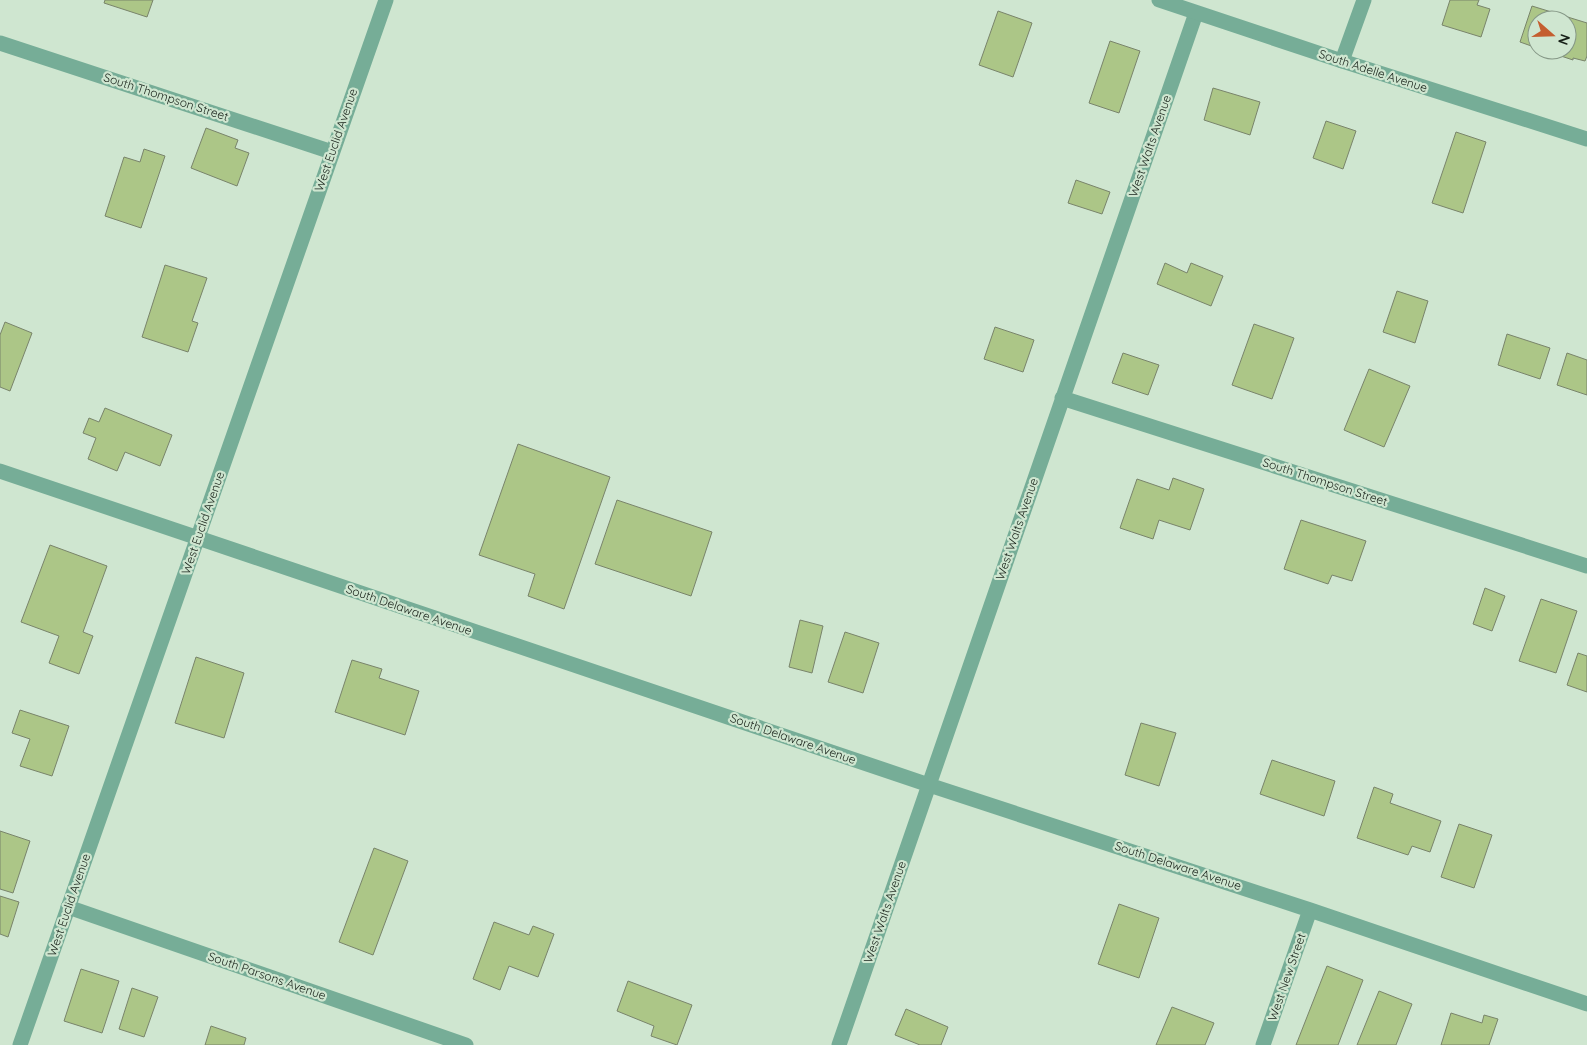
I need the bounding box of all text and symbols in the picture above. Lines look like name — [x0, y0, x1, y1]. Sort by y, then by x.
north arrow — [1527, 10, 1577, 60]
text: N — [1554, 32, 1574, 47]
street label: South Adelle Avenue — [1317, 46, 1430, 95]
street label: South Thompson Street — [102, 69, 230, 124]
street label: West Euclid Avenue — [311, 86, 360, 193]
street label: West Walts Avenue — [1125, 93, 1174, 199]
street label: South Thompson Street — [1261, 454, 1389, 509]
street label: West Euclid Avenue — [178, 469, 227, 576]
street label: West Walts Avenue — [992, 476, 1041, 582]
street label: South Delaware Avenue — [344, 581, 474, 638]
street label: South Delaware Avenue — [728, 710, 858, 767]
street label: South Delaware Avenue — [1113, 838, 1244, 893]
street label: West Euclid Avenue — [44, 851, 93, 958]
street label: West Walts Avenue — [860, 859, 909, 965]
street label: West New Street — [1264, 931, 1309, 1023]
street label: South Parsons Avenue — [206, 948, 328, 1003]

